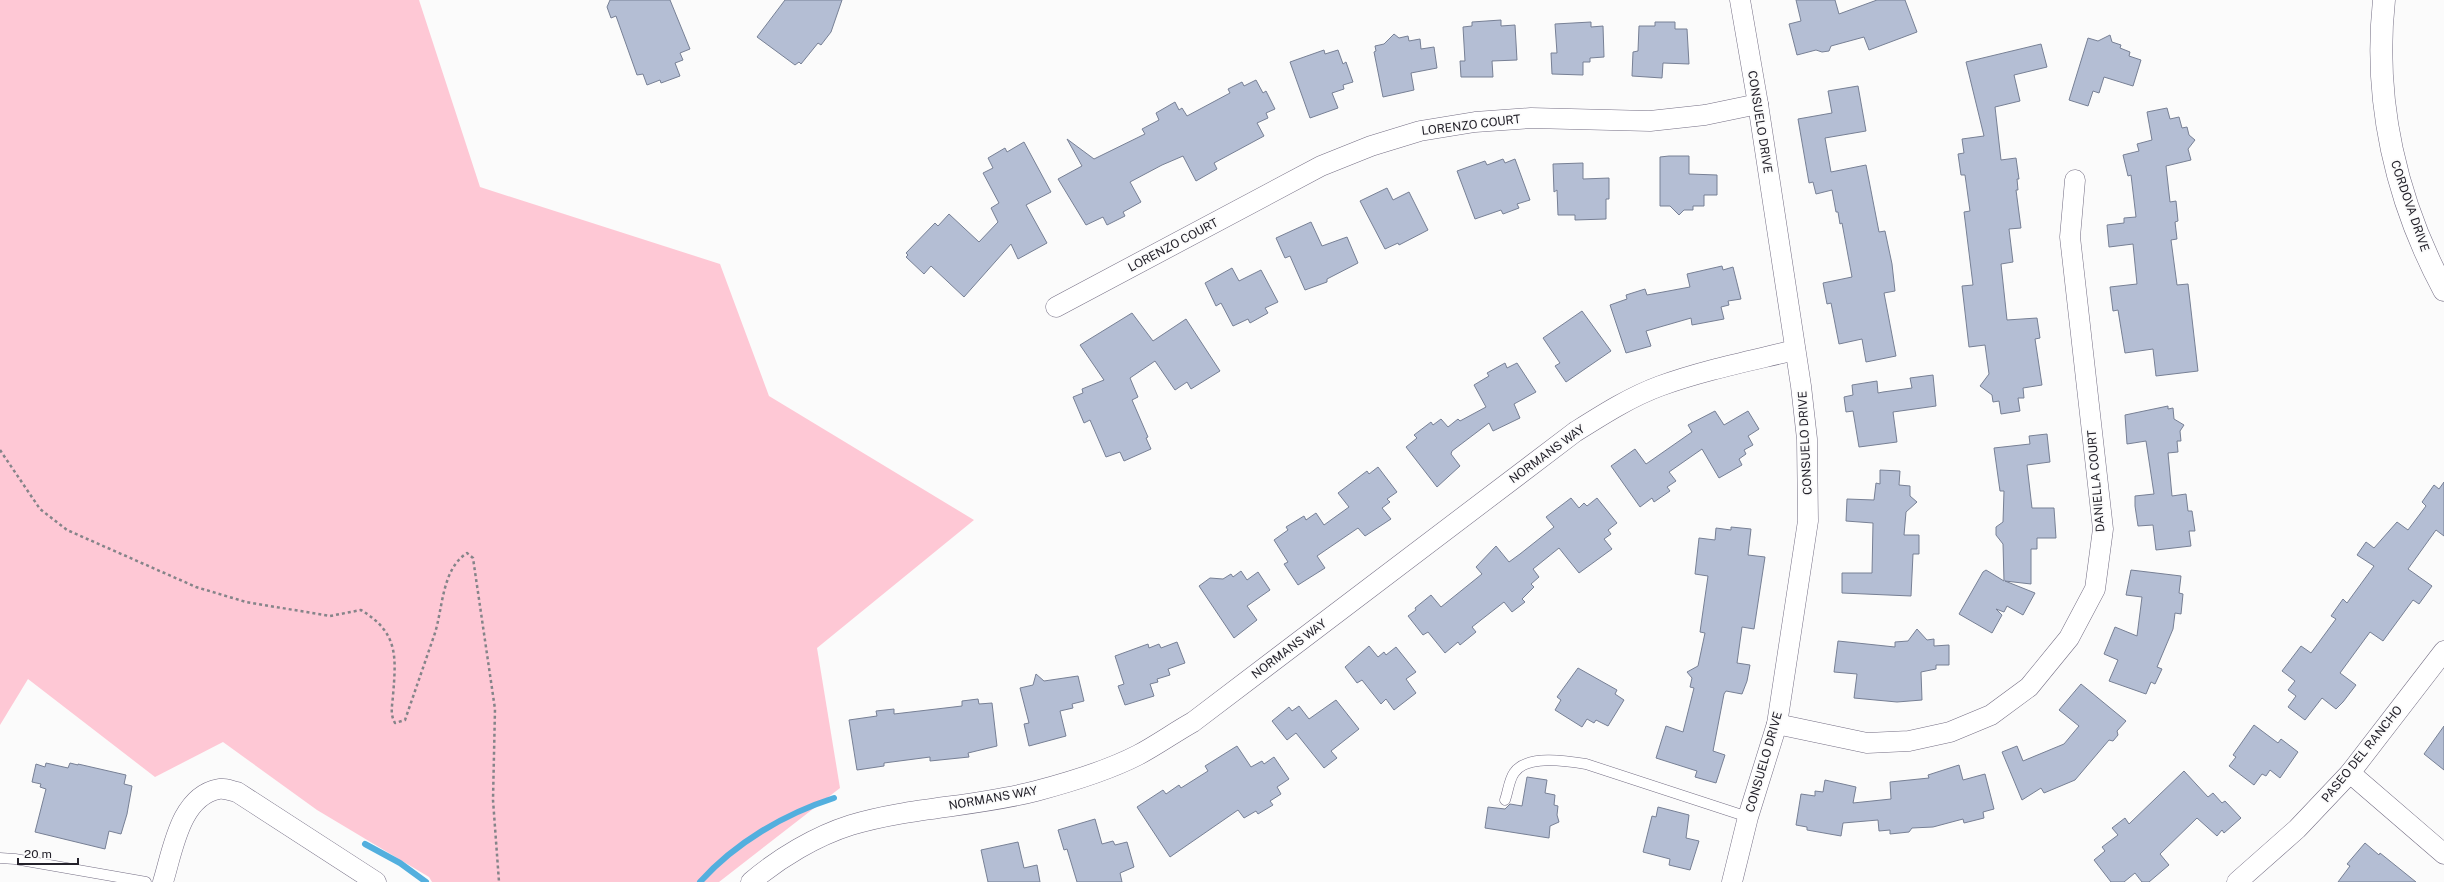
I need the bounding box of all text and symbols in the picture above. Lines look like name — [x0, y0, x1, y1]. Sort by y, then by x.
street label: CONSUELO DRIVE — [1745, 70, 1775, 174]
street label: LORENZO COURT — [1421, 112, 1521, 138]
street label: CORDOVA DRIVE — [2388, 159, 2432, 253]
street label: LORENZO COURT — [1126, 215, 1220, 275]
street label: CONSUELO DRIVE — [1795, 391, 1815, 495]
street label: NORMANS WAY — [1507, 422, 1588, 486]
street label: DANIELLA COURT — [2085, 429, 2107, 533]
street label: NORMANS WAY — [1249, 616, 1330, 682]
street label: PASEO DEL RANCHO — [2319, 703, 2405, 805]
street label: CONSUELO DRIVE — [1743, 710, 1785, 814]
street label: NORMANS WAY — [948, 783, 1039, 813]
scale bar — [18, 840, 78, 866]
text: 20 m — [24, 847, 52, 861]

